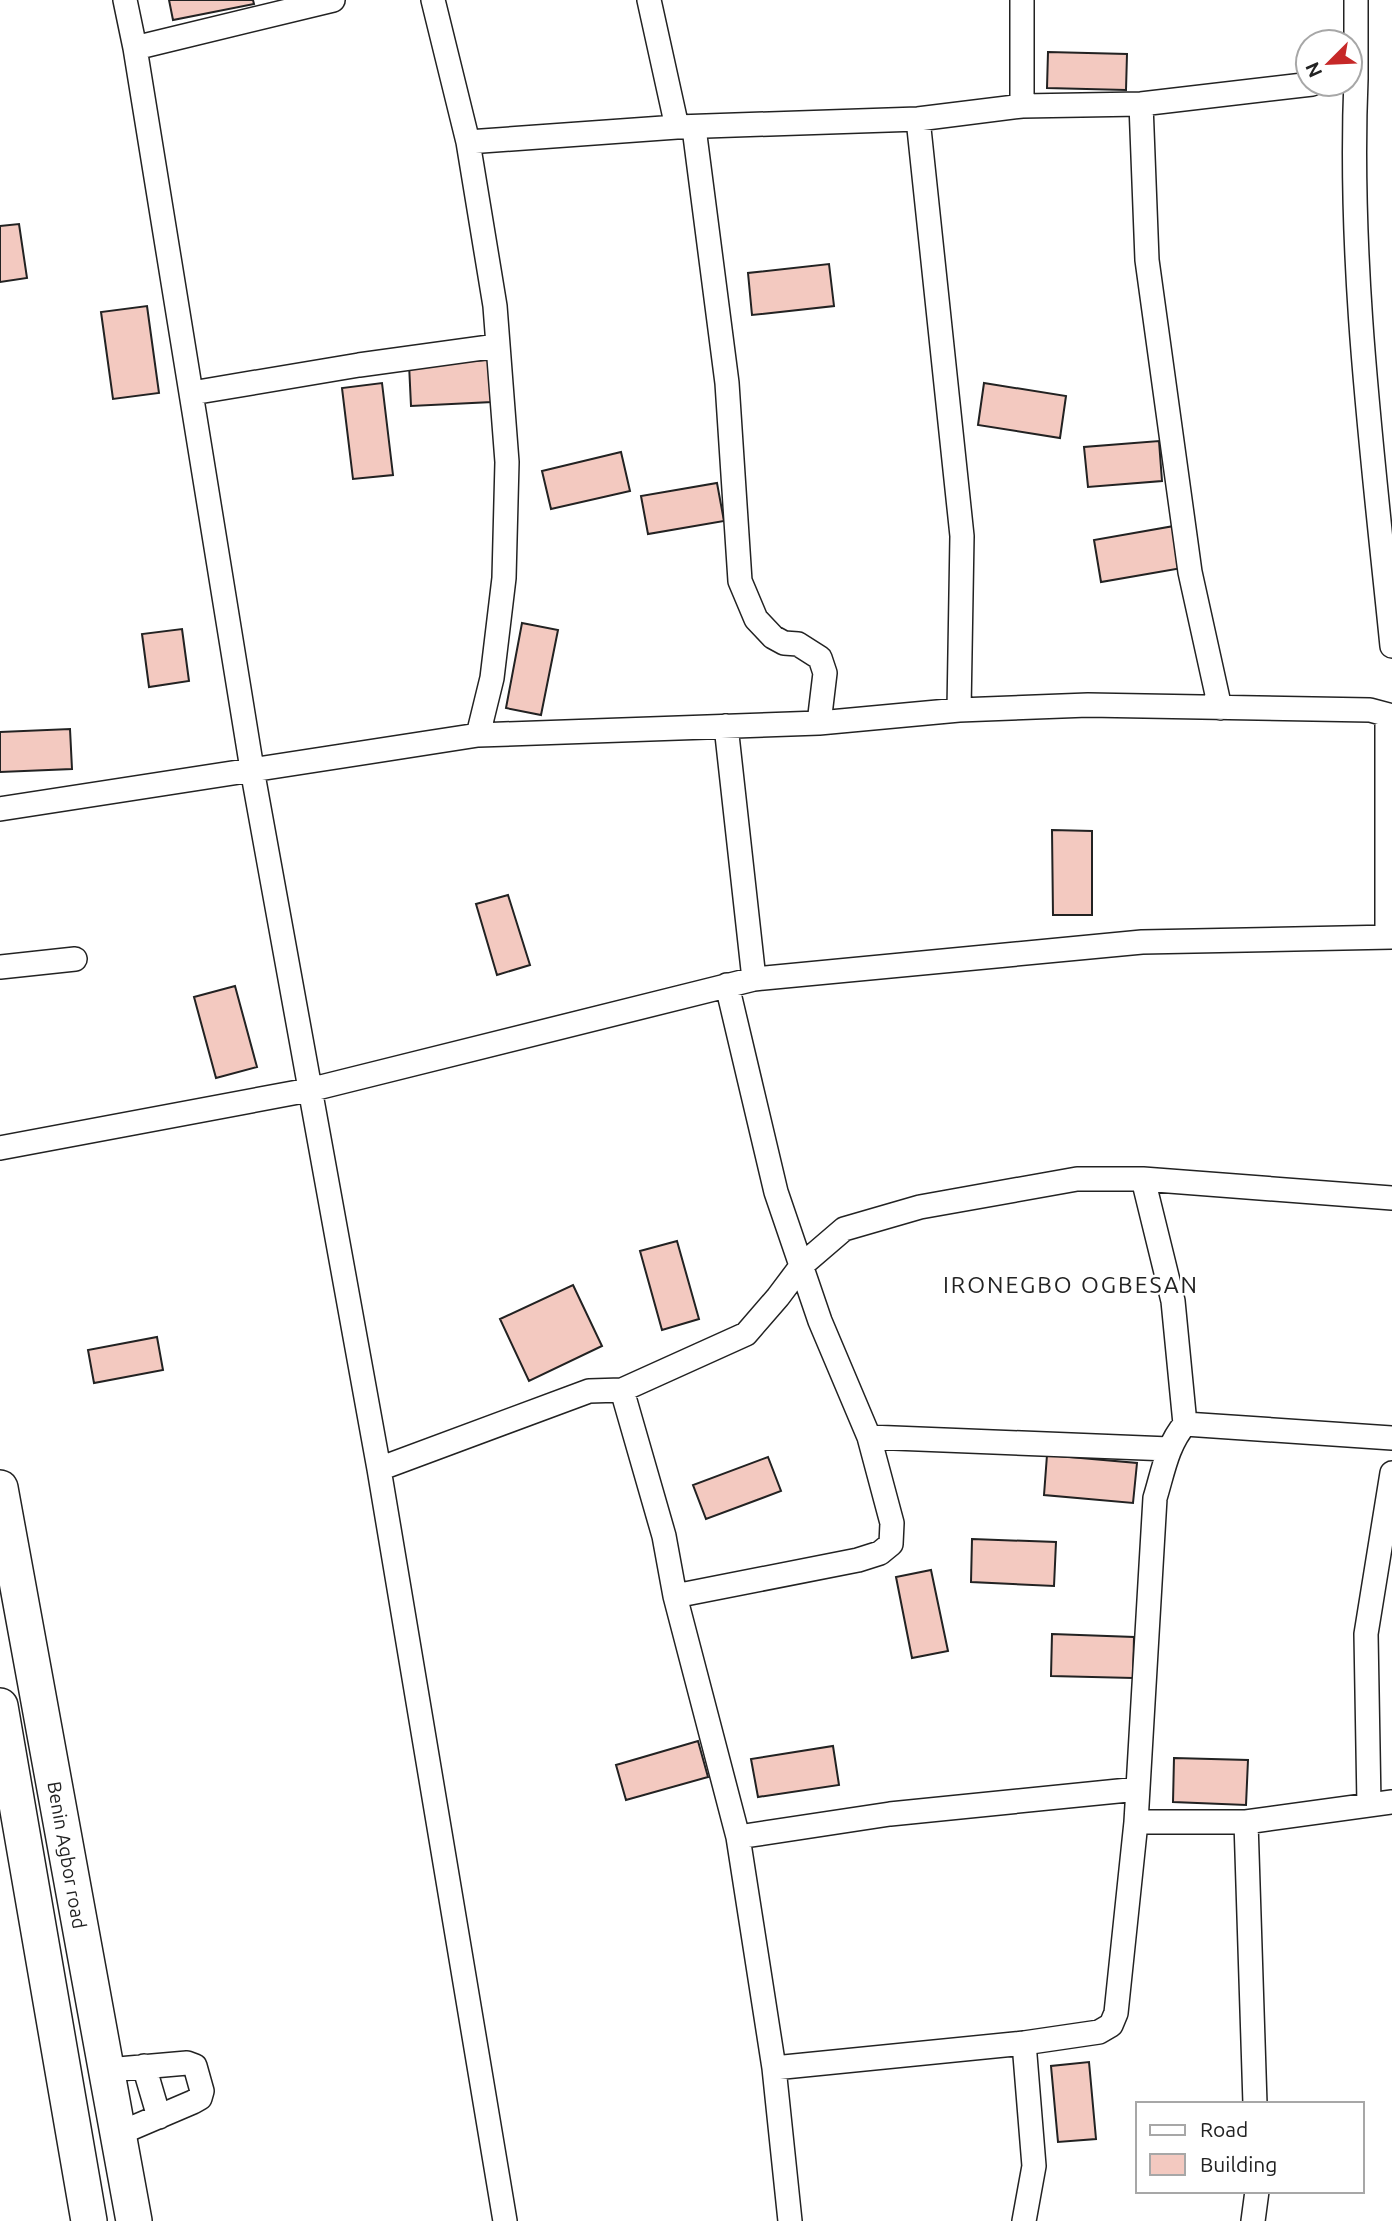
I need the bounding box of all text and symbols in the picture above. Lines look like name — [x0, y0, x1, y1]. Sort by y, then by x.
north arrow — [1294, 28, 1364, 98]
text: N — [1301, 59, 1326, 81]
district label: IRONEGBO OGBESAN — [943, 1272, 1199, 1297]
street label: Benin Agbor road — [43, 1780, 91, 1930]
legend — [1136, 2102, 1364, 2193]
text: Road — [1200, 2117, 1248, 2141]
text: Building — [1200, 2152, 1277, 2176]

